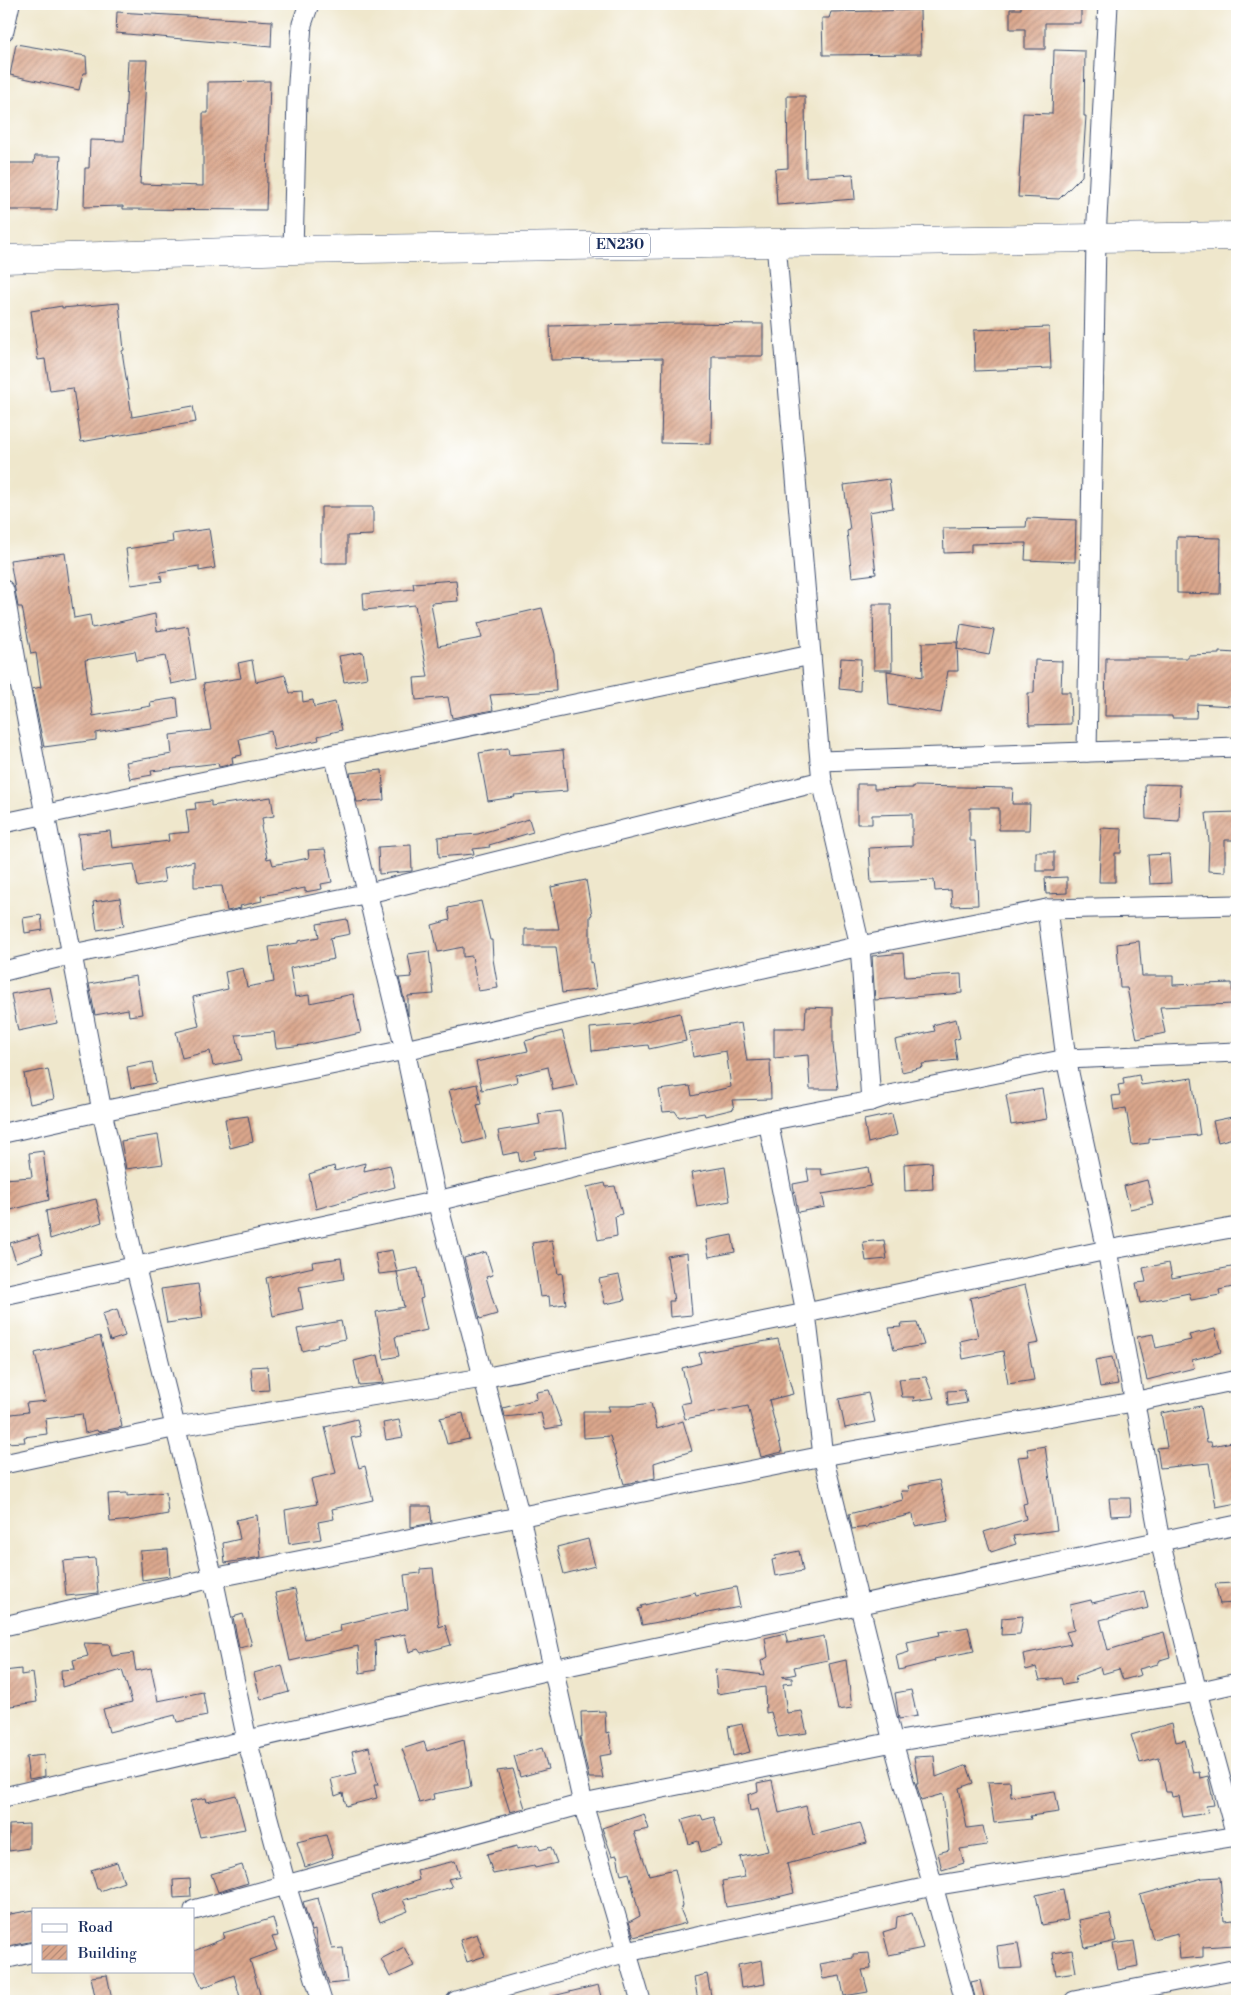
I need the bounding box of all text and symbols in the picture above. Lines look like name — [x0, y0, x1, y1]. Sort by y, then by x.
road number: EN230 — [590, 234, 650, 256]
legend — [32, 1908, 195, 1972]
text: Road — [78, 1918, 113, 1937]
text: Building — [77, 1944, 137, 1963]

